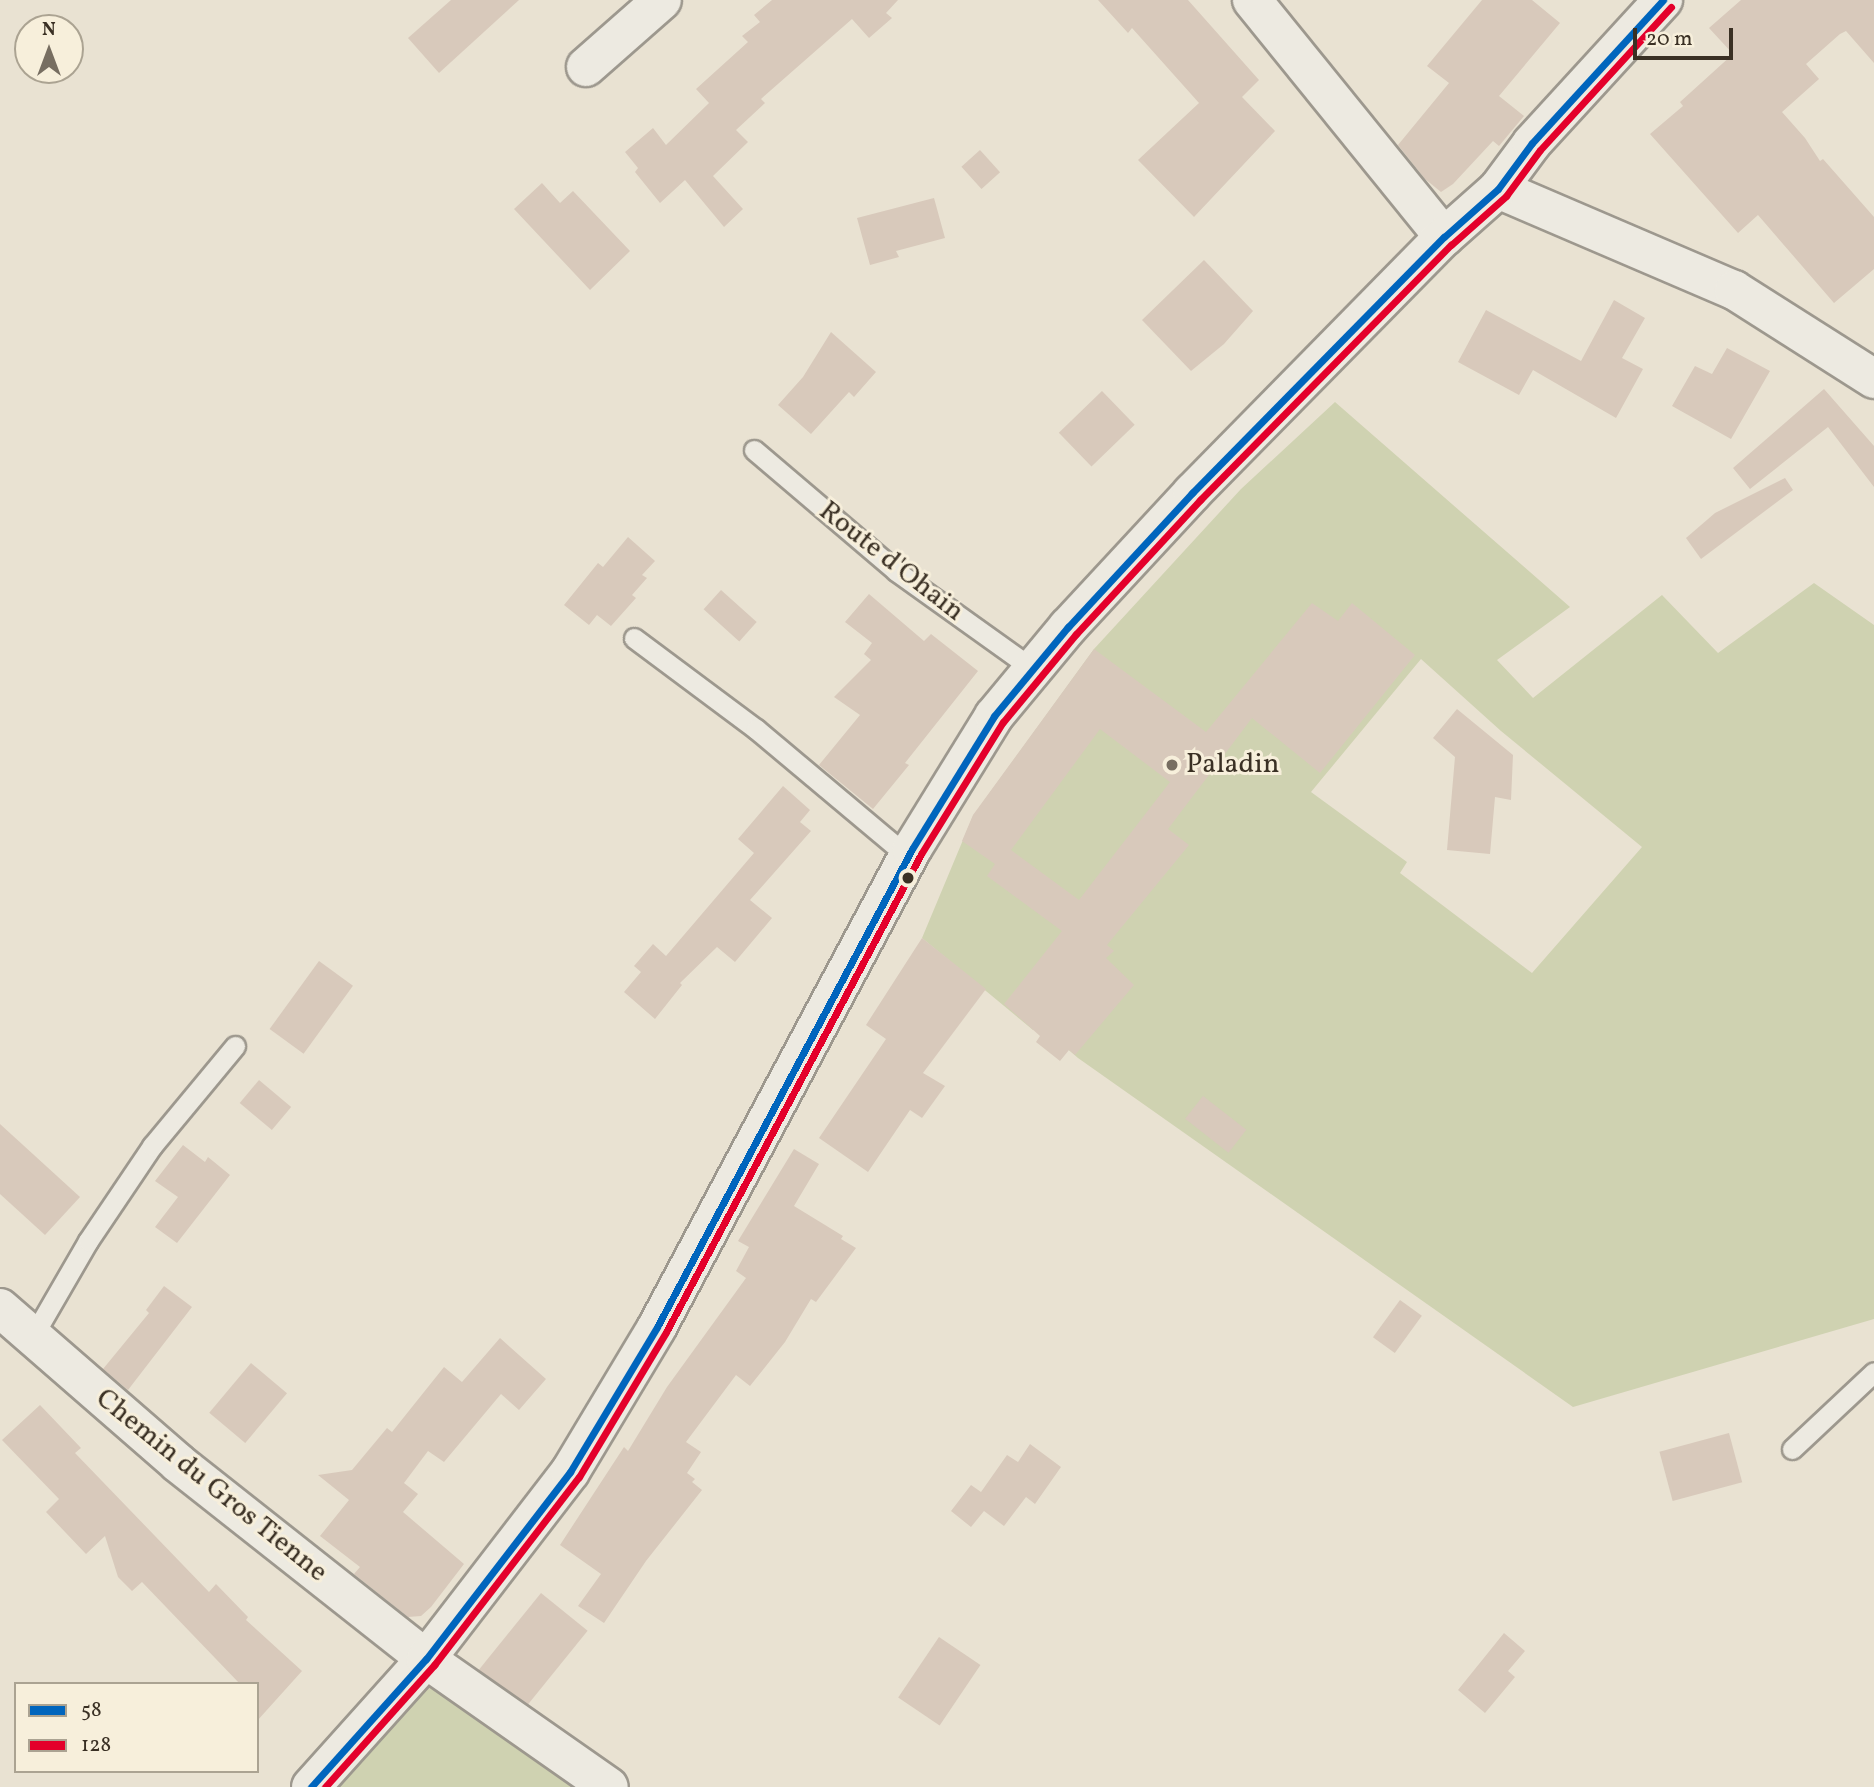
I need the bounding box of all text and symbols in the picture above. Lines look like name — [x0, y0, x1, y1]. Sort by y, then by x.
north arrow — [14, 14, 84, 84]
scale bar — [1636, 14, 1736, 58]
text: N — [42, 17, 56, 43]
text: 20 m — [1646, 25, 1692, 54]
street label: Route d'Ohain — [812, 495, 970, 629]
place label: Paladin — [1186, 748, 1279, 782]
marker: Paladin — [1164, 757, 1180, 773]
unlabelled marker — [901, 871, 915, 885]
street label: Chemin du Gros Tienne — [88, 1382, 334, 1590]
legend — [14, 1682, 259, 1773]
text: 58 — [81, 1696, 102, 1725]
text: 128 — [81, 1731, 111, 1760]

